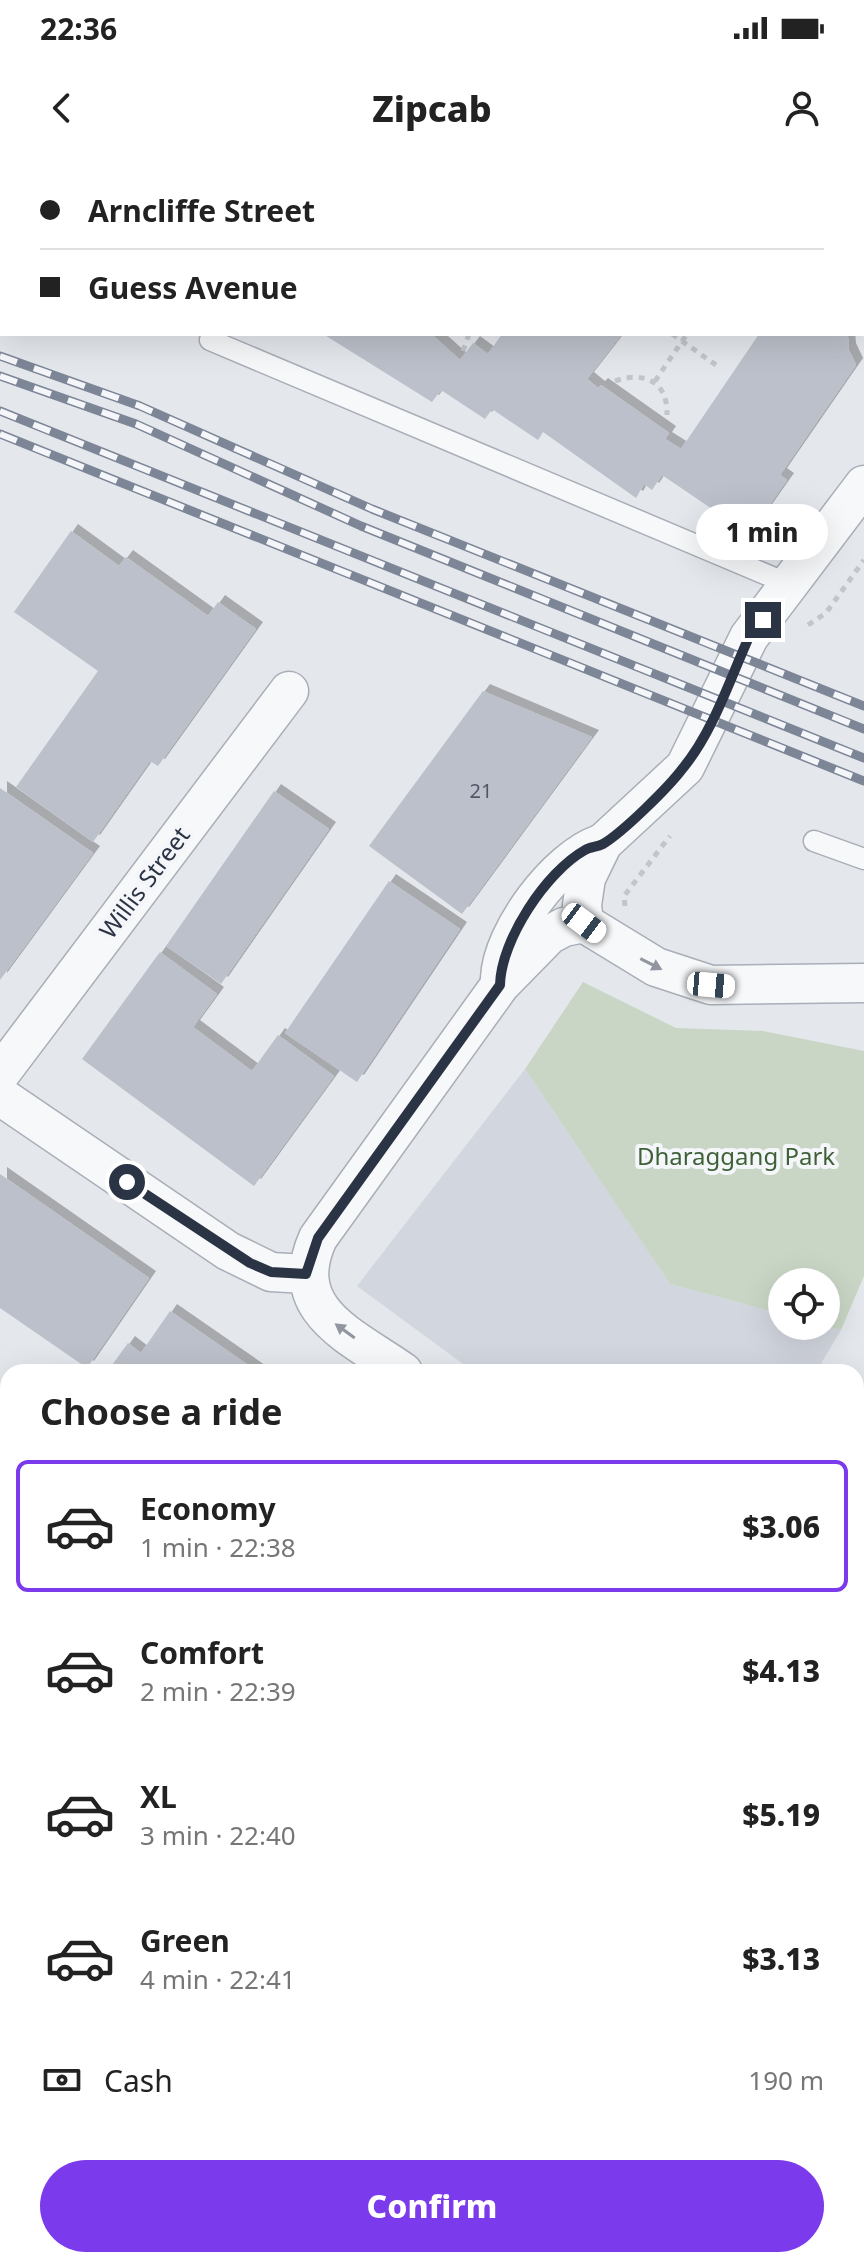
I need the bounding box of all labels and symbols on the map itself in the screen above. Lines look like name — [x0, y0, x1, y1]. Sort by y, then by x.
callout: 1 min — [697, 504, 829, 560]
route end — [745, 602, 781, 638]
house number: 21 — [470, 777, 492, 804]
street label: Willis Street — [91, 819, 197, 945]
car — [558, 899, 610, 947]
one-way arrow — [639, 957, 662, 970]
car — [686, 971, 736, 999]
park label: Dharaggang Park — [637, 1139, 835, 1172]
route start — [109, 1164, 145, 1200]
one-way arrow — [334, 1323, 356, 1339]

